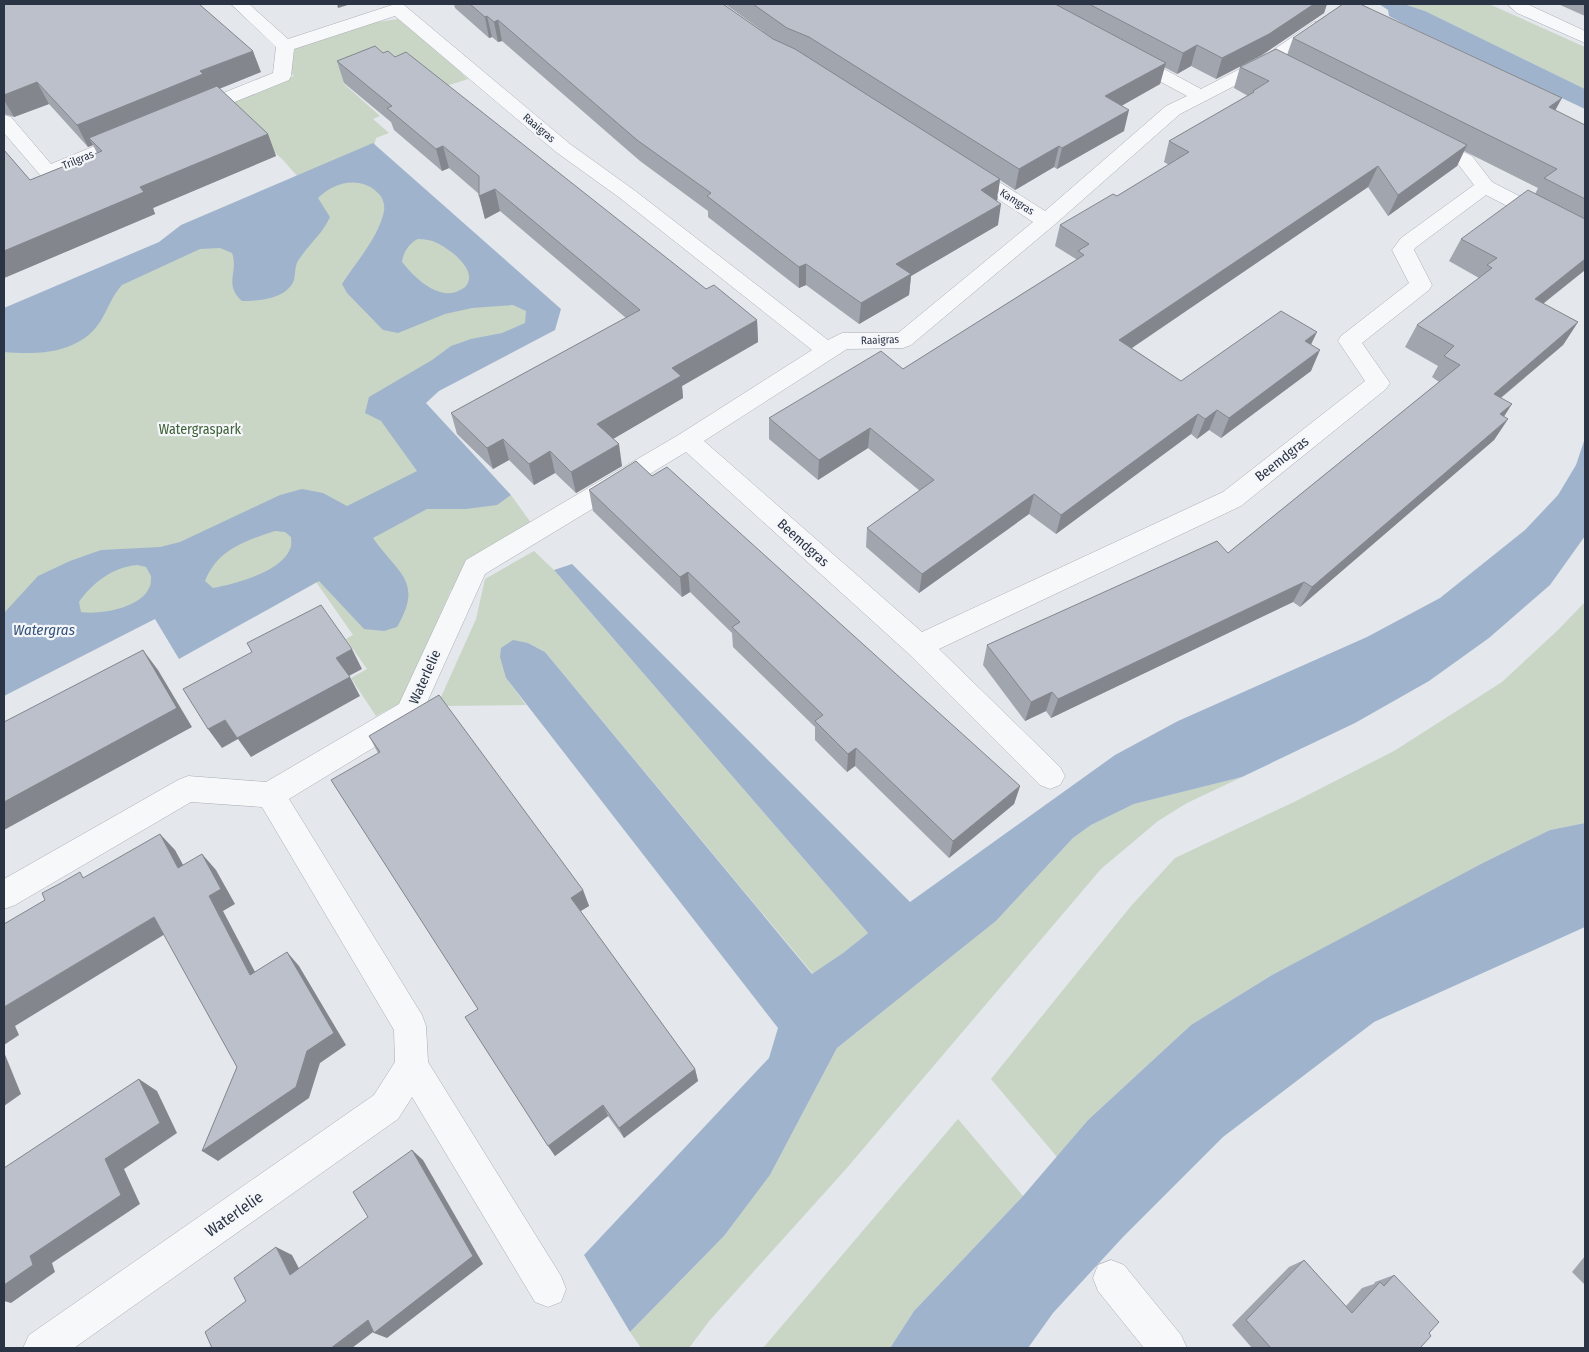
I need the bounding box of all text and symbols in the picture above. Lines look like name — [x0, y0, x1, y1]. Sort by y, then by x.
street label: Raaigras — [520, 111, 558, 145]
street label: Trilgras — [60, 148, 96, 172]
street label: Kamgras — [997, 186, 1037, 218]
street label: Raaigras — [861, 333, 900, 347]
park label: Watergraspark — [159, 421, 242, 438]
street label: Beemdgras — [1252, 433, 1312, 485]
street label: Beemdgras — [774, 515, 832, 571]
water label: Watergras — [13, 621, 76, 639]
street label: Waterlelie — [405, 647, 445, 707]
street label: Waterlelie — [201, 1187, 267, 1241]

